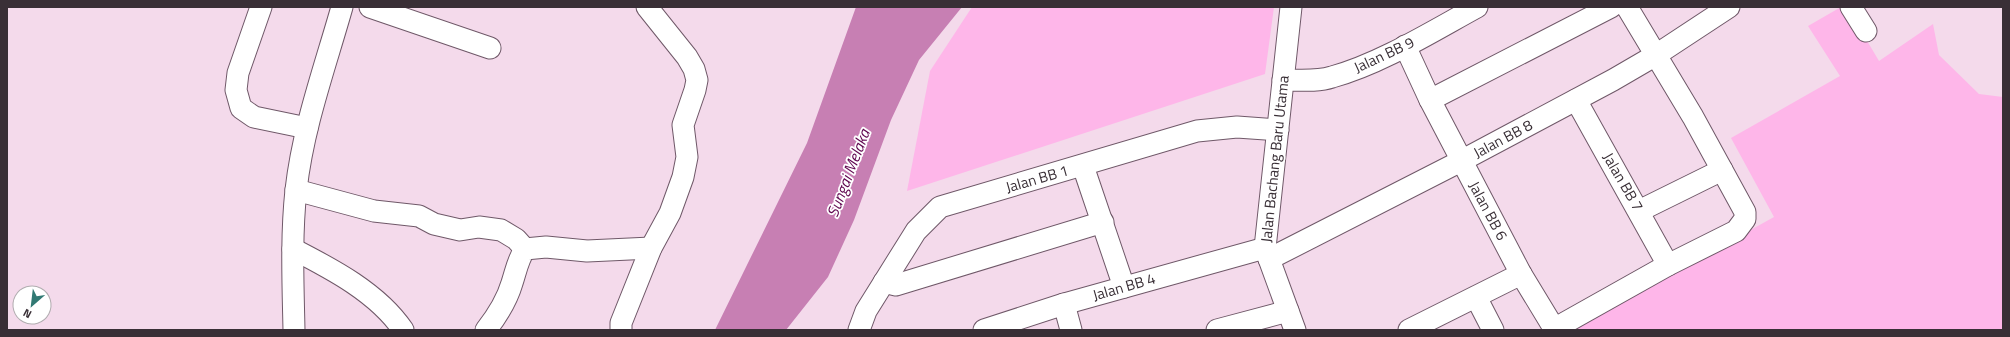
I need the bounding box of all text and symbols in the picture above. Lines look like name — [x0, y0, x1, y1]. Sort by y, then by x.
street label: Jalan BB 9 — [1350, 31, 1418, 79]
street label: Jalan Bachang Baru Utama — [1254, 74, 1295, 244]
street label: Jalan BB 8 — [1469, 113, 1537, 164]
water label: Sungai Melaka — [820, 125, 876, 220]
street label: Jalan BB 7 — [1597, 148, 1649, 215]
street label: Jalan BB 1 — [1003, 159, 1071, 198]
street label: Jalan BB 6 — [1463, 177, 1514, 245]
street label: Jalan BB 4 — [1090, 267, 1158, 306]
north arrow — [12, 285, 52, 325]
text: N — [20, 305, 34, 323]

